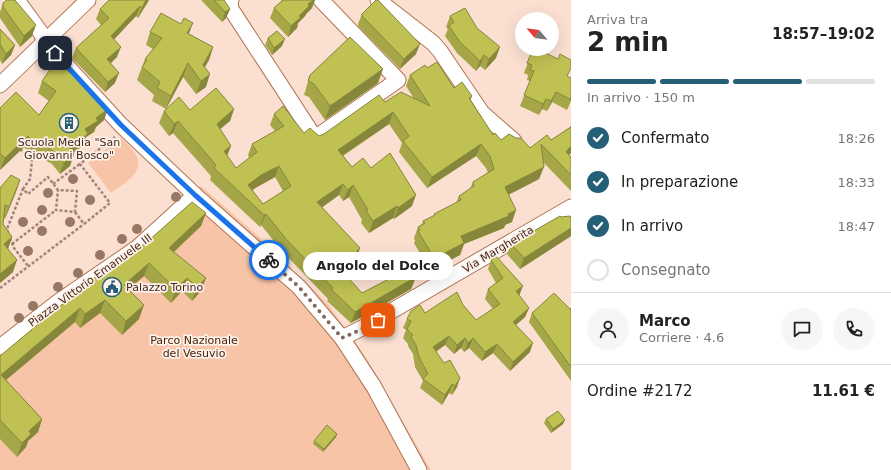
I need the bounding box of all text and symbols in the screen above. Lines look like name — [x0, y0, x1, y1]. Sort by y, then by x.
north arrow — [515, 12, 559, 56]
map controls — [515, 12, 559, 56]
text: Arriva tra — [587, 12, 648, 27]
text: 18:57–19:02 — [772, 25, 875, 43]
text: 2 min — [587, 27, 669, 57]
pin — [38, 36, 72, 70]
icon: home — [44, 42, 66, 64]
text: In arrivo · 150 m — [587, 90, 695, 105]
building icon: Scuola Media "San Giovanni Bosco" — [58, 112, 80, 134]
icon: check — [587, 127, 609, 149]
text: Confermato — [621, 129, 709, 147]
text: 18:26 — [838, 131, 875, 146]
place label: Scuola Media "San Giovanni Bosco" — [18, 136, 120, 162]
icon: check — [587, 171, 609, 193]
text: In preparazione — [621, 173, 738, 191]
text: 18:33 — [838, 175, 875, 190]
icon: check — [587, 215, 609, 237]
text: In arrivo — [621, 217, 683, 235]
text: 18:47 — [838, 219, 875, 234]
street label: Via Margherita — [460, 223, 536, 276]
street label: Piazza Vittorio Emanuele III — [26, 231, 155, 330]
courier — [249, 240, 289, 280]
icon: bike — [258, 249, 280, 271]
callout: Angolo del Dolce — [303, 252, 453, 280]
text: Angolo del Dolce — [316, 258, 440, 273]
text: Consegnato — [621, 261, 710, 279]
public building icon: Palazzo Torino — [101, 276, 123, 298]
place label: Palazzo Torino — [126, 281, 204, 294]
pin — [361, 303, 395, 337]
button: person — [587, 308, 629, 350]
button: chat — [781, 308, 823, 350]
button: phone — [833, 308, 875, 350]
icon: bag — [367, 309, 389, 331]
text: Marco — [639, 312, 691, 330]
text: Corriere · 4.6 — [639, 330, 724, 345]
park label: Parco Nazionale del Vesuvio — [150, 334, 238, 360]
text: Ordine #2172 — [587, 382, 693, 400]
text: 11.61 € — [812, 382, 875, 400]

